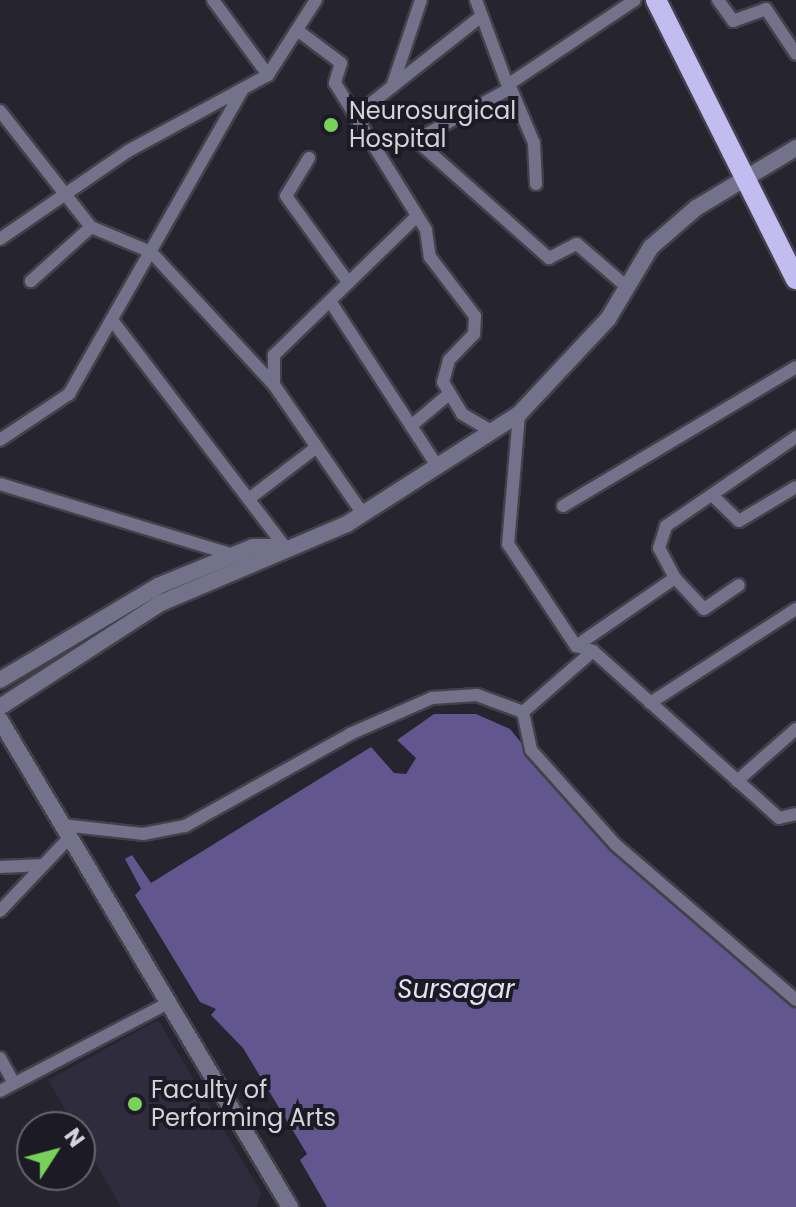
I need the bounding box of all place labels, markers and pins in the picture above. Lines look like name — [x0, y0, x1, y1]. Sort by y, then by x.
place label: Neurosurgical Hospital — [349, 97, 516, 153]
marker: Neurosurgical Hospital — [320, 114, 342, 136]
place label: Faculty of Performing Arts — [151, 1076, 336, 1132]
marker: Faculty of Performing Arts — [126, 1095, 144, 1113]

